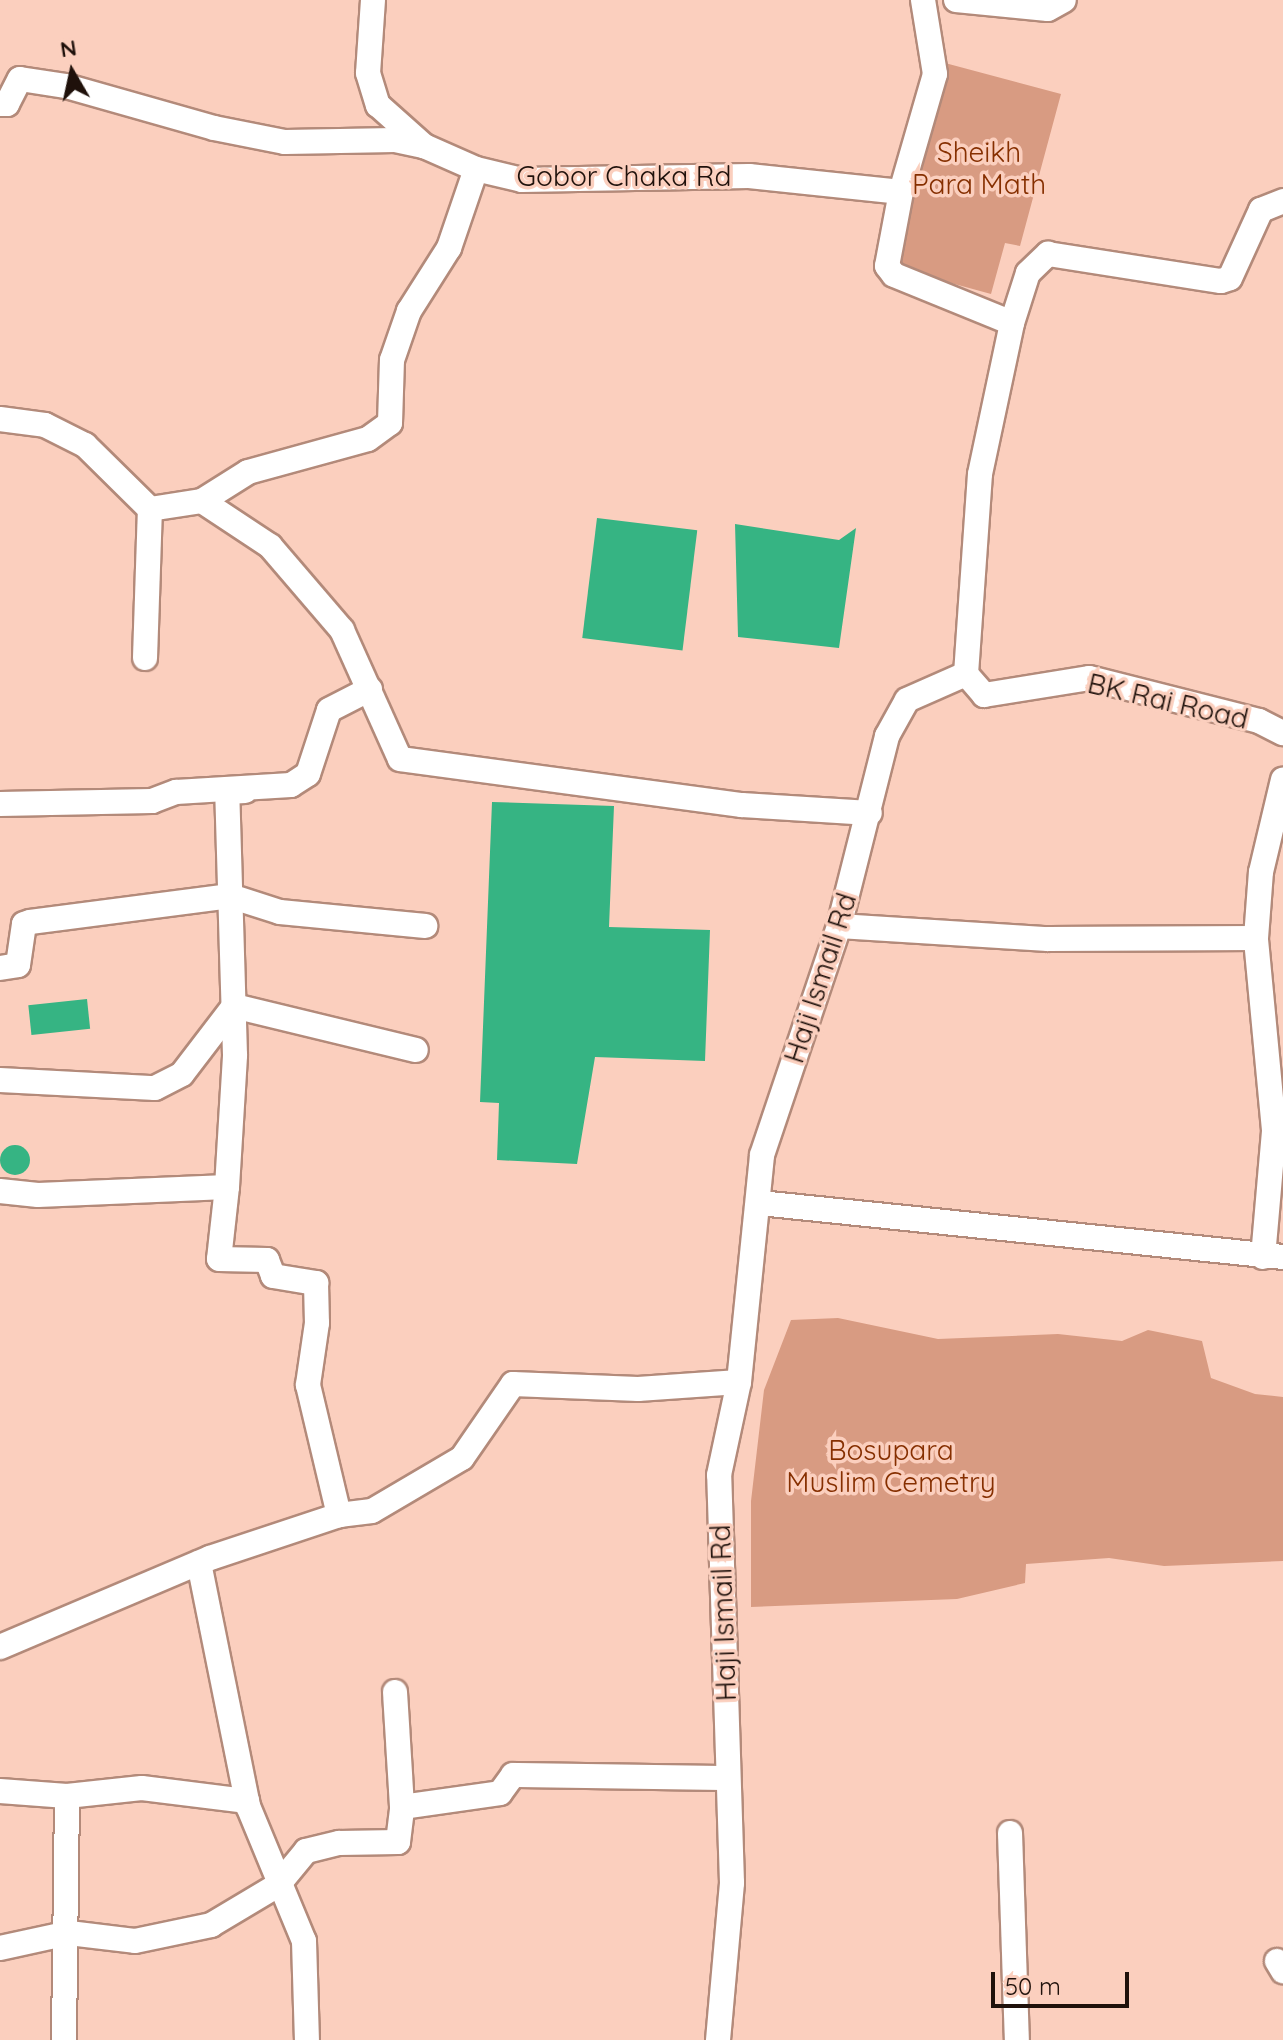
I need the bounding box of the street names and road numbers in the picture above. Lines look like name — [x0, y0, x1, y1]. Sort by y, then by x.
street label: Gobor Chaka Rd — [517, 159, 731, 193]
street label: BK Rai Road — [1084, 666, 1252, 736]
street label: Haji Ismail Rd — [777, 889, 863, 1067]
street label: Haji Ismail Rd — [703, 1524, 743, 1702]

